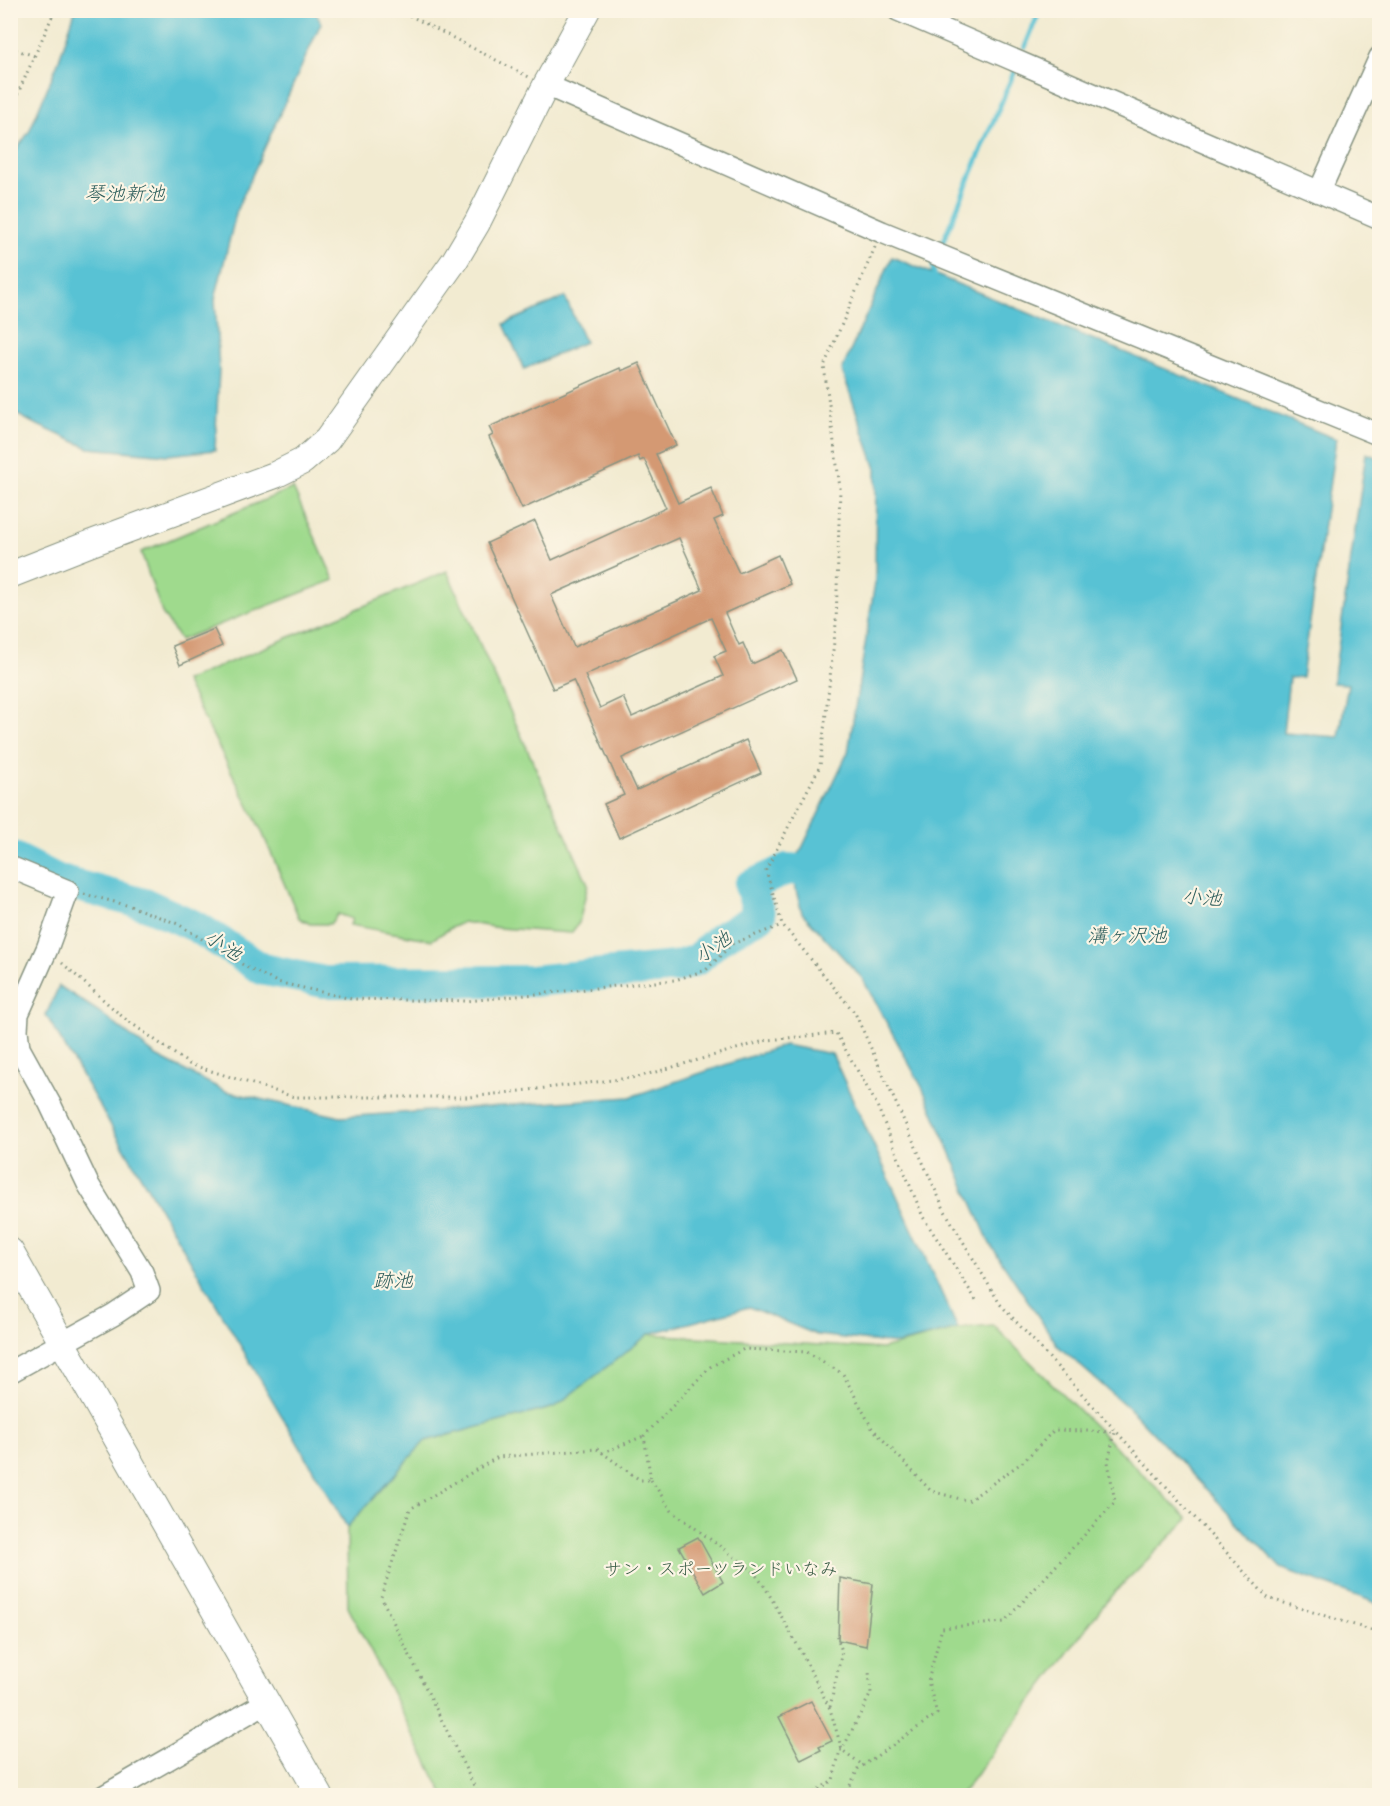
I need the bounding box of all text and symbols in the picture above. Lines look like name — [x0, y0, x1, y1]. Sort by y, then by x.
water label: 琴池新池 — [85, 177, 166, 207]
water label: 小池 — [1181, 880, 1224, 912]
water label: 溝ヶ沢池 — [1087, 919, 1168, 949]
water label: 小池 — [199, 921, 250, 968]
water label: 小池 — [687, 922, 738, 970]
water label: 跡池 — [373, 1264, 414, 1294]
park label: サン・スポーツランドいなみ — [604, 1554, 838, 1581]

